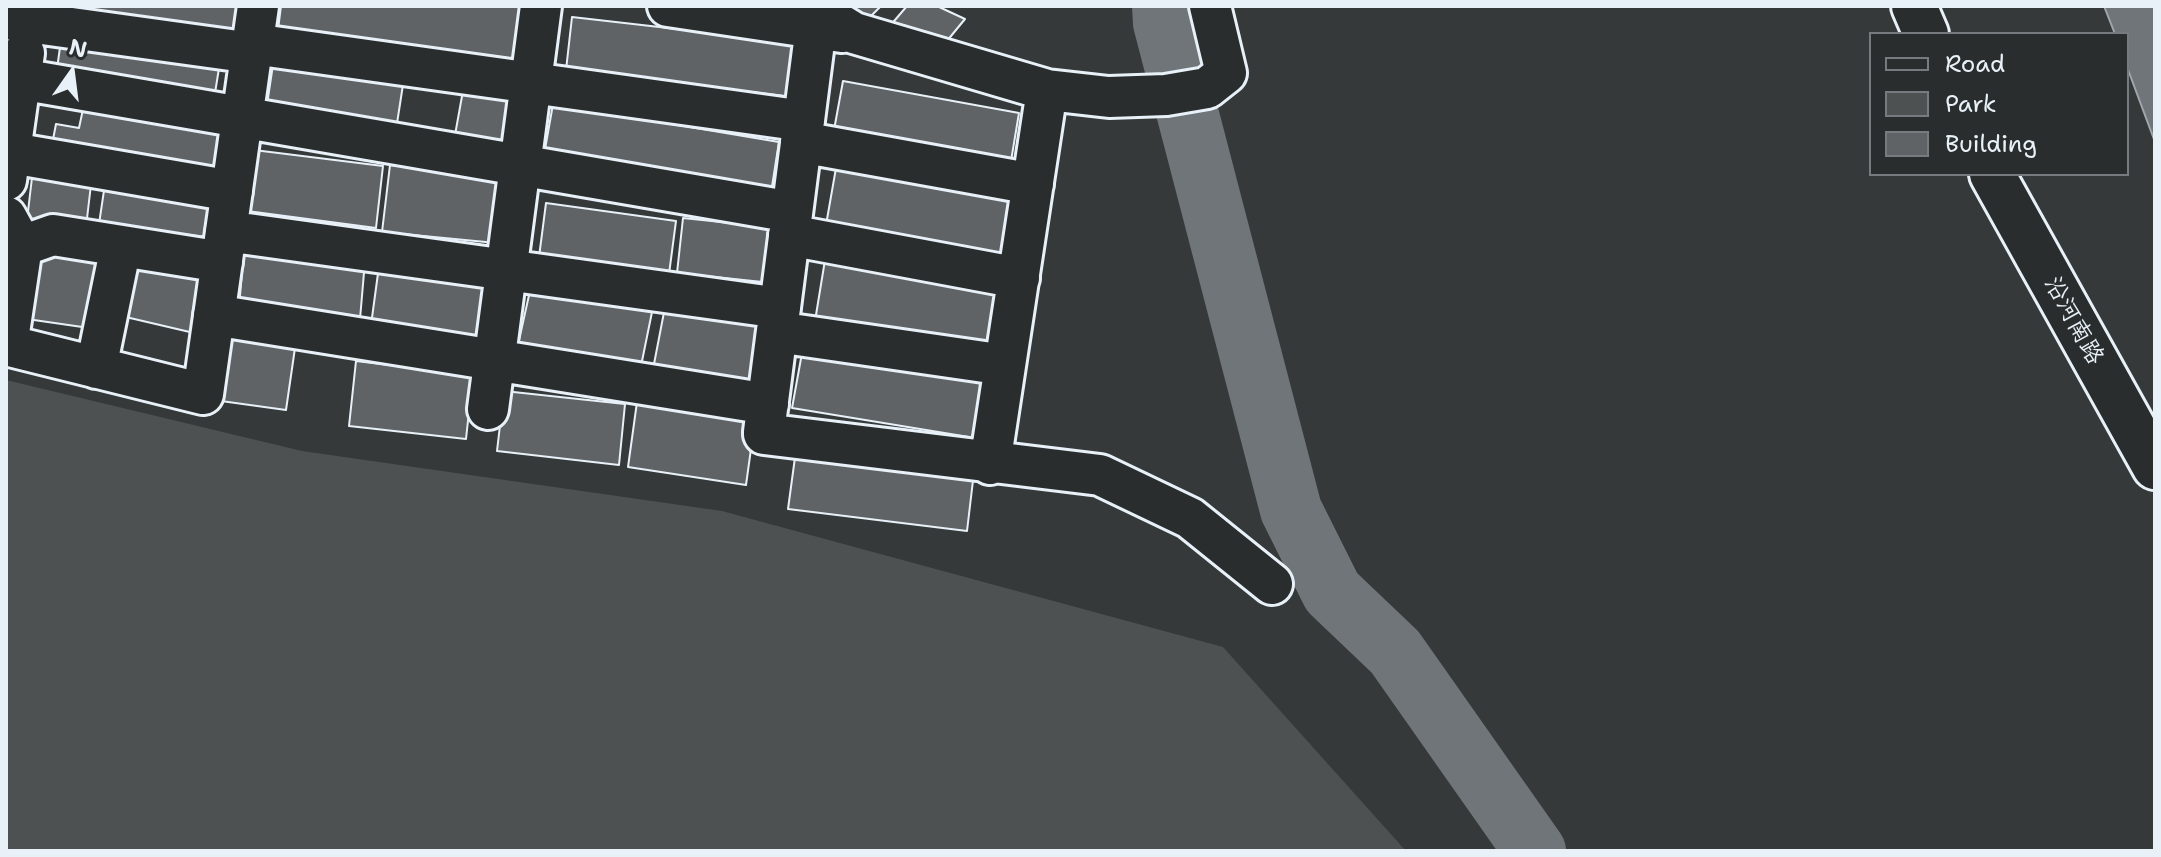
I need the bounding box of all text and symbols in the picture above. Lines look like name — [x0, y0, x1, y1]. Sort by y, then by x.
north arrow — [32, 32, 112, 112]
text: N — [66, 32, 90, 64]
legend — [1869, 32, 2129, 176]
text: Road — [1945, 48, 2005, 80]
text: Park — [1945, 88, 1997, 120]
text: Building — [1945, 128, 2037, 160]
street label: 沿河南路 — [2037, 272, 2109, 370]

